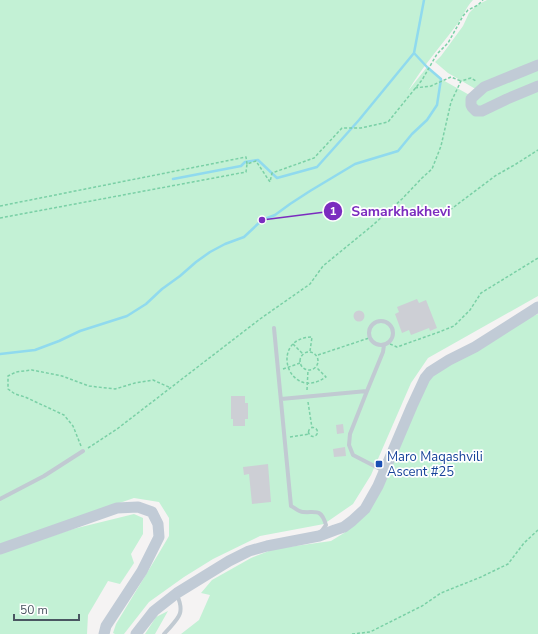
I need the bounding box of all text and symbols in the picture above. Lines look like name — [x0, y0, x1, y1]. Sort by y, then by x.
callout: Samarkhakhevi — [323, 198, 458, 224]
text: Samarkhakhevi — [351, 202, 451, 221]
text: 1 — [329, 203, 337, 219]
place label: Maro Maqashvili Ascent #25 — [387, 448, 483, 481]
marker: Maro Maqashvili Ascent #25 — [374, 459, 384, 469]
scale bar — [14, 596, 79, 622]
text: 50 m — [20, 602, 48, 618]

